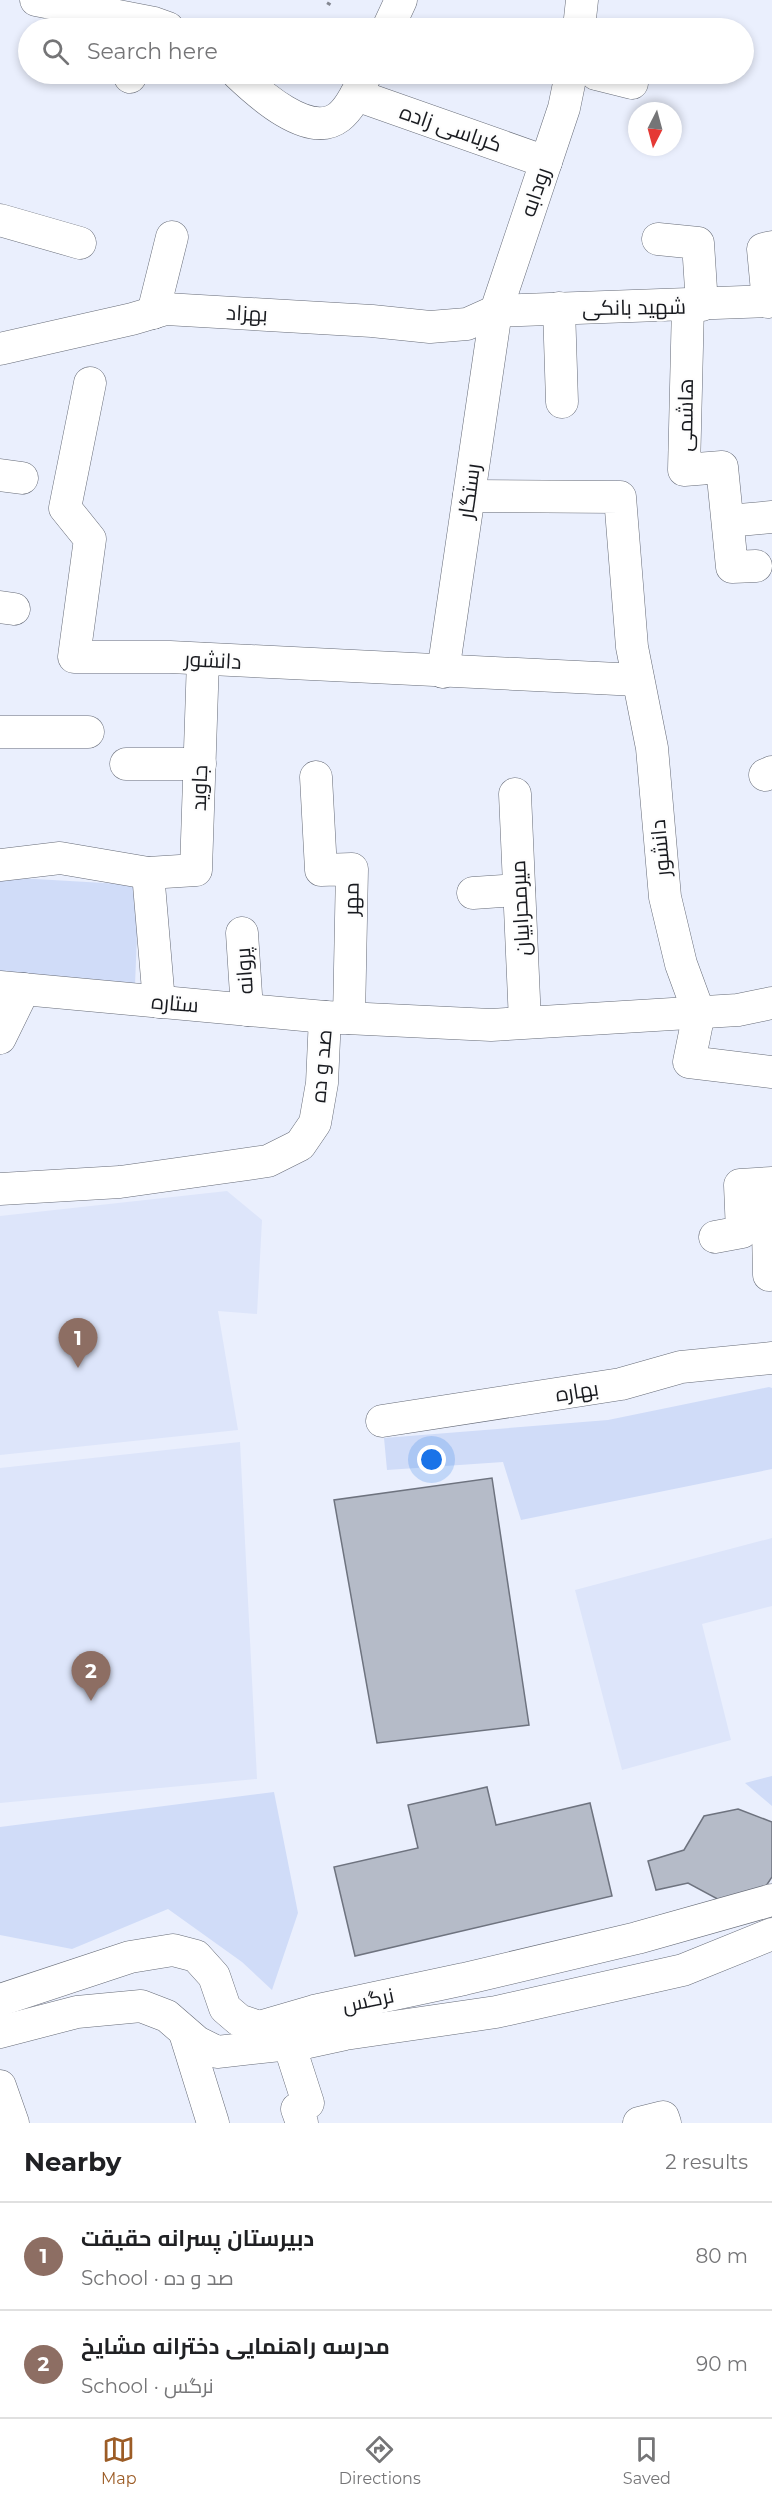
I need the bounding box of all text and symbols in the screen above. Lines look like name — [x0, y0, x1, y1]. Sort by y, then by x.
search box — [18, 18, 754, 84]
icon: search — [39, 35, 72, 68]
text: Search here — [87, 38, 218, 65]
street label: کرباسی زاده — [396, 99, 505, 158]
north arrow — [628, 102, 682, 156]
street label: رودابه — [515, 164, 555, 220]
street label: شهید بانکی — [582, 294, 686, 321]
street label: بهزاد — [226, 299, 268, 328]
street label: هاشمی — [672, 378, 699, 452]
street label: رستگار — [453, 462, 485, 521]
street label: دانشور — [183, 646, 242, 674]
street label: جاوید — [186, 765, 212, 811]
street label: دانشور — [645, 818, 675, 879]
street label: میرمحرابیان — [505, 859, 536, 957]
street label: مهر — [338, 882, 365, 917]
street label: پروانه — [230, 946, 260, 995]
street label: ستاره — [150, 988, 200, 1018]
street label: صد و ده — [305, 1028, 337, 1104]
pin: 1 — [58, 1318, 98, 1368]
street label: بهاره — [554, 1375, 601, 1408]
your location — [417, 1445, 446, 1474]
pin: 2 — [72, 1652, 110, 1701]
street label: نرگس — [340, 1982, 396, 2019]
text: Nearby — [24, 2146, 121, 2178]
text: 2 results — [665, 2150, 748, 2174]
text: دبیرستان پسرانه حقیقت — [81, 2225, 314, 2252]
text: 1 — [40, 2244, 47, 2268]
text: 80 m — [696, 2244, 748, 2268]
text: School · صد و ده — [81, 2266, 234, 2290]
text: مدرسه راهنمایی دخترانه مشایخ — [81, 2333, 390, 2360]
text: 2 — [38, 2352, 49, 2376]
text: 90 m — [696, 2352, 748, 2376]
text: School · نرگس — [81, 2374, 214, 2398]
tab: Map — [101, 2433, 137, 2488]
tab: Directions — [339, 2433, 421, 2488]
tab: Saved — [623, 2433, 671, 2488]

